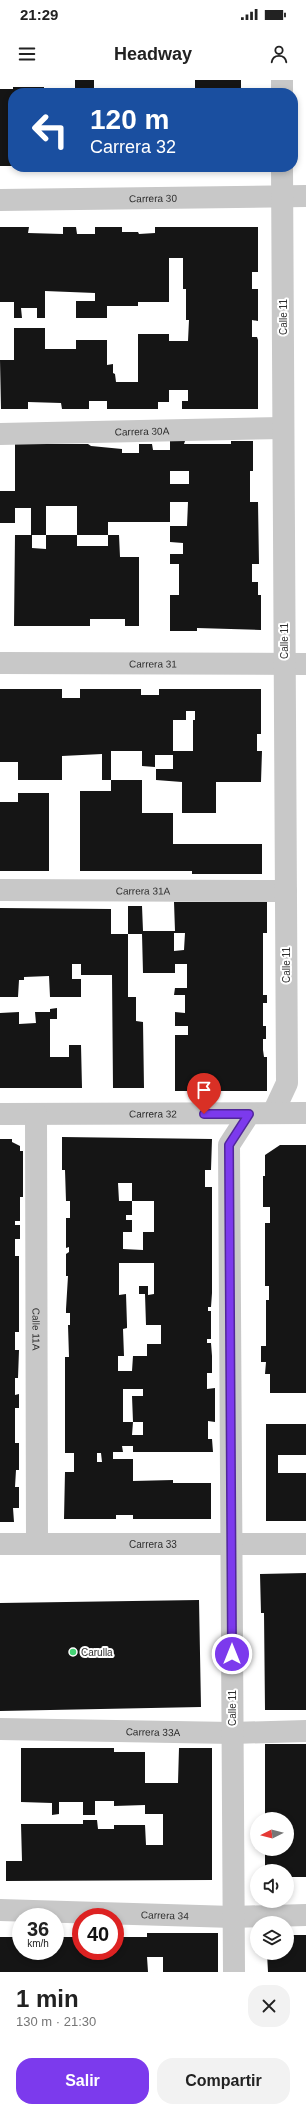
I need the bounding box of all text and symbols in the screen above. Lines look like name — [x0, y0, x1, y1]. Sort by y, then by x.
text: 21:29 — [20, 6, 58, 23]
icon: menu — [16, 43, 38, 65]
icon: person — [268, 43, 290, 65]
text: Headway — [114, 44, 192, 64]
icon: left — [24, 104, 76, 156]
text: 120 m — [90, 104, 169, 135]
text: Carrera 32 — [90, 137, 176, 157]
street label: Carrera 30 — [129, 193, 177, 204]
street label: Calle 11 — [278, 299, 289, 335]
street label: Carrera 30A — [115, 425, 170, 438]
street label: Calle 11 — [279, 623, 290, 659]
street label: Carrera 31 — [129, 658, 177, 670]
street label: Carrera 31A — [116, 885, 171, 897]
street label: Calle 11 — [281, 947, 292, 983]
pin — [187, 1073, 221, 1114]
icon: arrive — [193, 1079, 215, 1101]
street label: Carrera 32 — [129, 1108, 177, 1120]
street label: Calle 11A — [30, 1308, 42, 1351]
street label: Carrera 33 — [129, 1539, 177, 1550]
position arrow — [211, 1633, 253, 1675]
marker: Carulla — [68, 1647, 78, 1657]
place label: Carulla — [81, 1647, 113, 1658]
street label: Calle 11 — [227, 1690, 238, 1726]
street label: Carrera 33A — [126, 1726, 181, 1738]
north arrow — [250, 1812, 294, 1856]
map controls — [250, 1812, 294, 1960]
button: sound — [250, 1864, 294, 1908]
speed limit sign: 40 — [72, 1908, 124, 1960]
street label: Carrera 34 — [141, 1909, 189, 1922]
button: layers — [250, 1916, 294, 1960]
text: 36 — [27, 1918, 49, 1940]
text: km/h — [27, 1938, 49, 1949]
text: 1 min — [16, 1985, 79, 2012]
button: close — [248, 1985, 290, 2027]
text: 130 m · 21:30 — [16, 2014, 96, 2029]
button: Salir — [16, 2058, 149, 2104]
button: Compartir — [157, 2058, 290, 2104]

